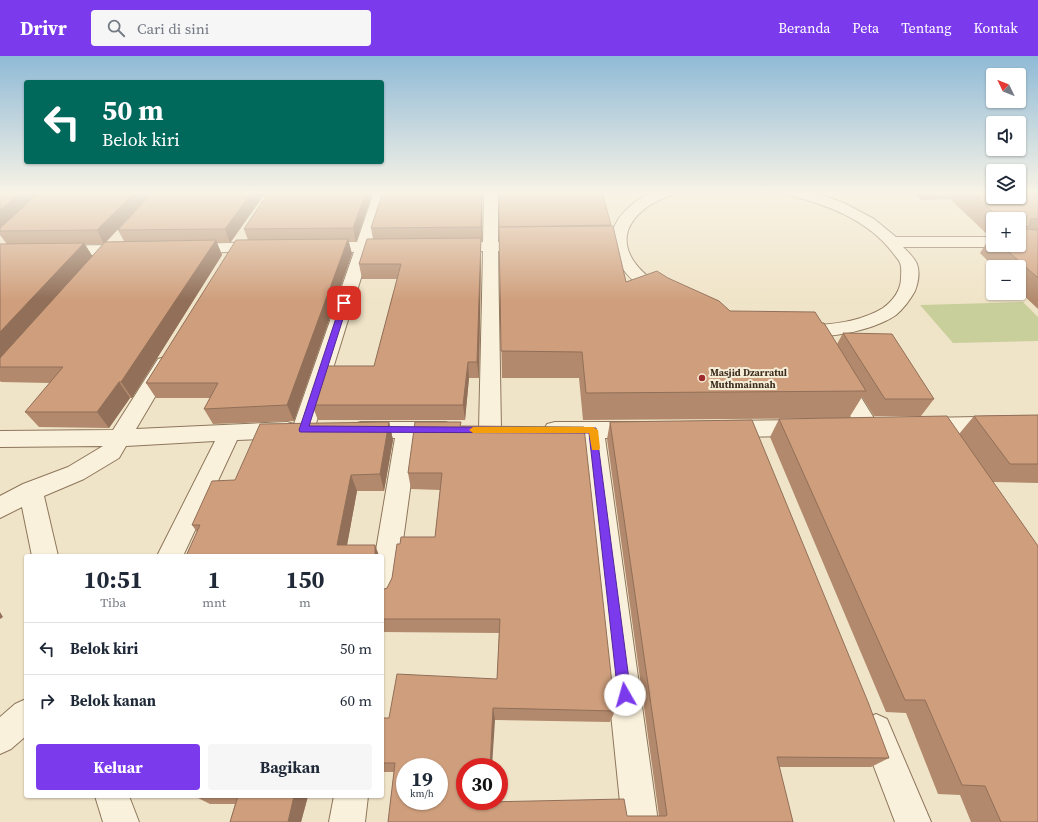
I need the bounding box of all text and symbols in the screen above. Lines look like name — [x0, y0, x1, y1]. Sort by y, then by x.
search box — [91, 10, 371, 46]
text: Drivr — [20, 15, 67, 41]
icon: search — [105, 17, 127, 39]
text: Cari di sini — [137, 18, 209, 39]
text: Beranda — [778, 18, 830, 38]
text: Peta — [852, 18, 879, 38]
text: Tentang — [901, 18, 952, 38]
text: Kontak — [974, 18, 1018, 38]
north arrow — [986, 68, 1026, 108]
map controls — [986, 68, 1026, 300]
text: 50 m — [102, 91, 164, 129]
icon: left — [36, 96, 88, 148]
button: sound — [986, 116, 1026, 156]
text: Belok kiri — [102, 127, 180, 152]
button: layers — [986, 164, 1026, 204]
button: + — [986, 212, 1026, 252]
button: − — [986, 260, 1026, 300]
pin — [327, 286, 361, 320]
icon: arrive — [333, 292, 355, 314]
place label: Masjid Dzarratul Muthmainnah — [710, 366, 787, 391]
marker: Masjid Dzarratul Muthmainnah — [697, 373, 707, 383]
text: 10:51 — [83, 563, 143, 596]
text: 1 — [208, 563, 221, 596]
text: 150 — [285, 563, 324, 596]
text: Tiba — [100, 594, 126, 611]
text: mnt — [202, 594, 226, 611]
text: m — [299, 594, 311, 611]
icon: left — [36, 638, 58, 660]
text: Belok kiri — [70, 638, 138, 659]
text: 50 m — [340, 638, 372, 659]
position arrow — [604, 674, 646, 716]
icon: right — [36, 690, 58, 712]
text: Belok kanan — [70, 690, 156, 711]
text: 60 m — [340, 690, 372, 711]
button: Keluar — [36, 744, 200, 790]
button: Bagikan — [208, 744, 372, 790]
speed limit sign: 30 — [456, 758, 508, 810]
text: 19 — [411, 765, 433, 793]
text: km/h — [410, 787, 434, 800]

